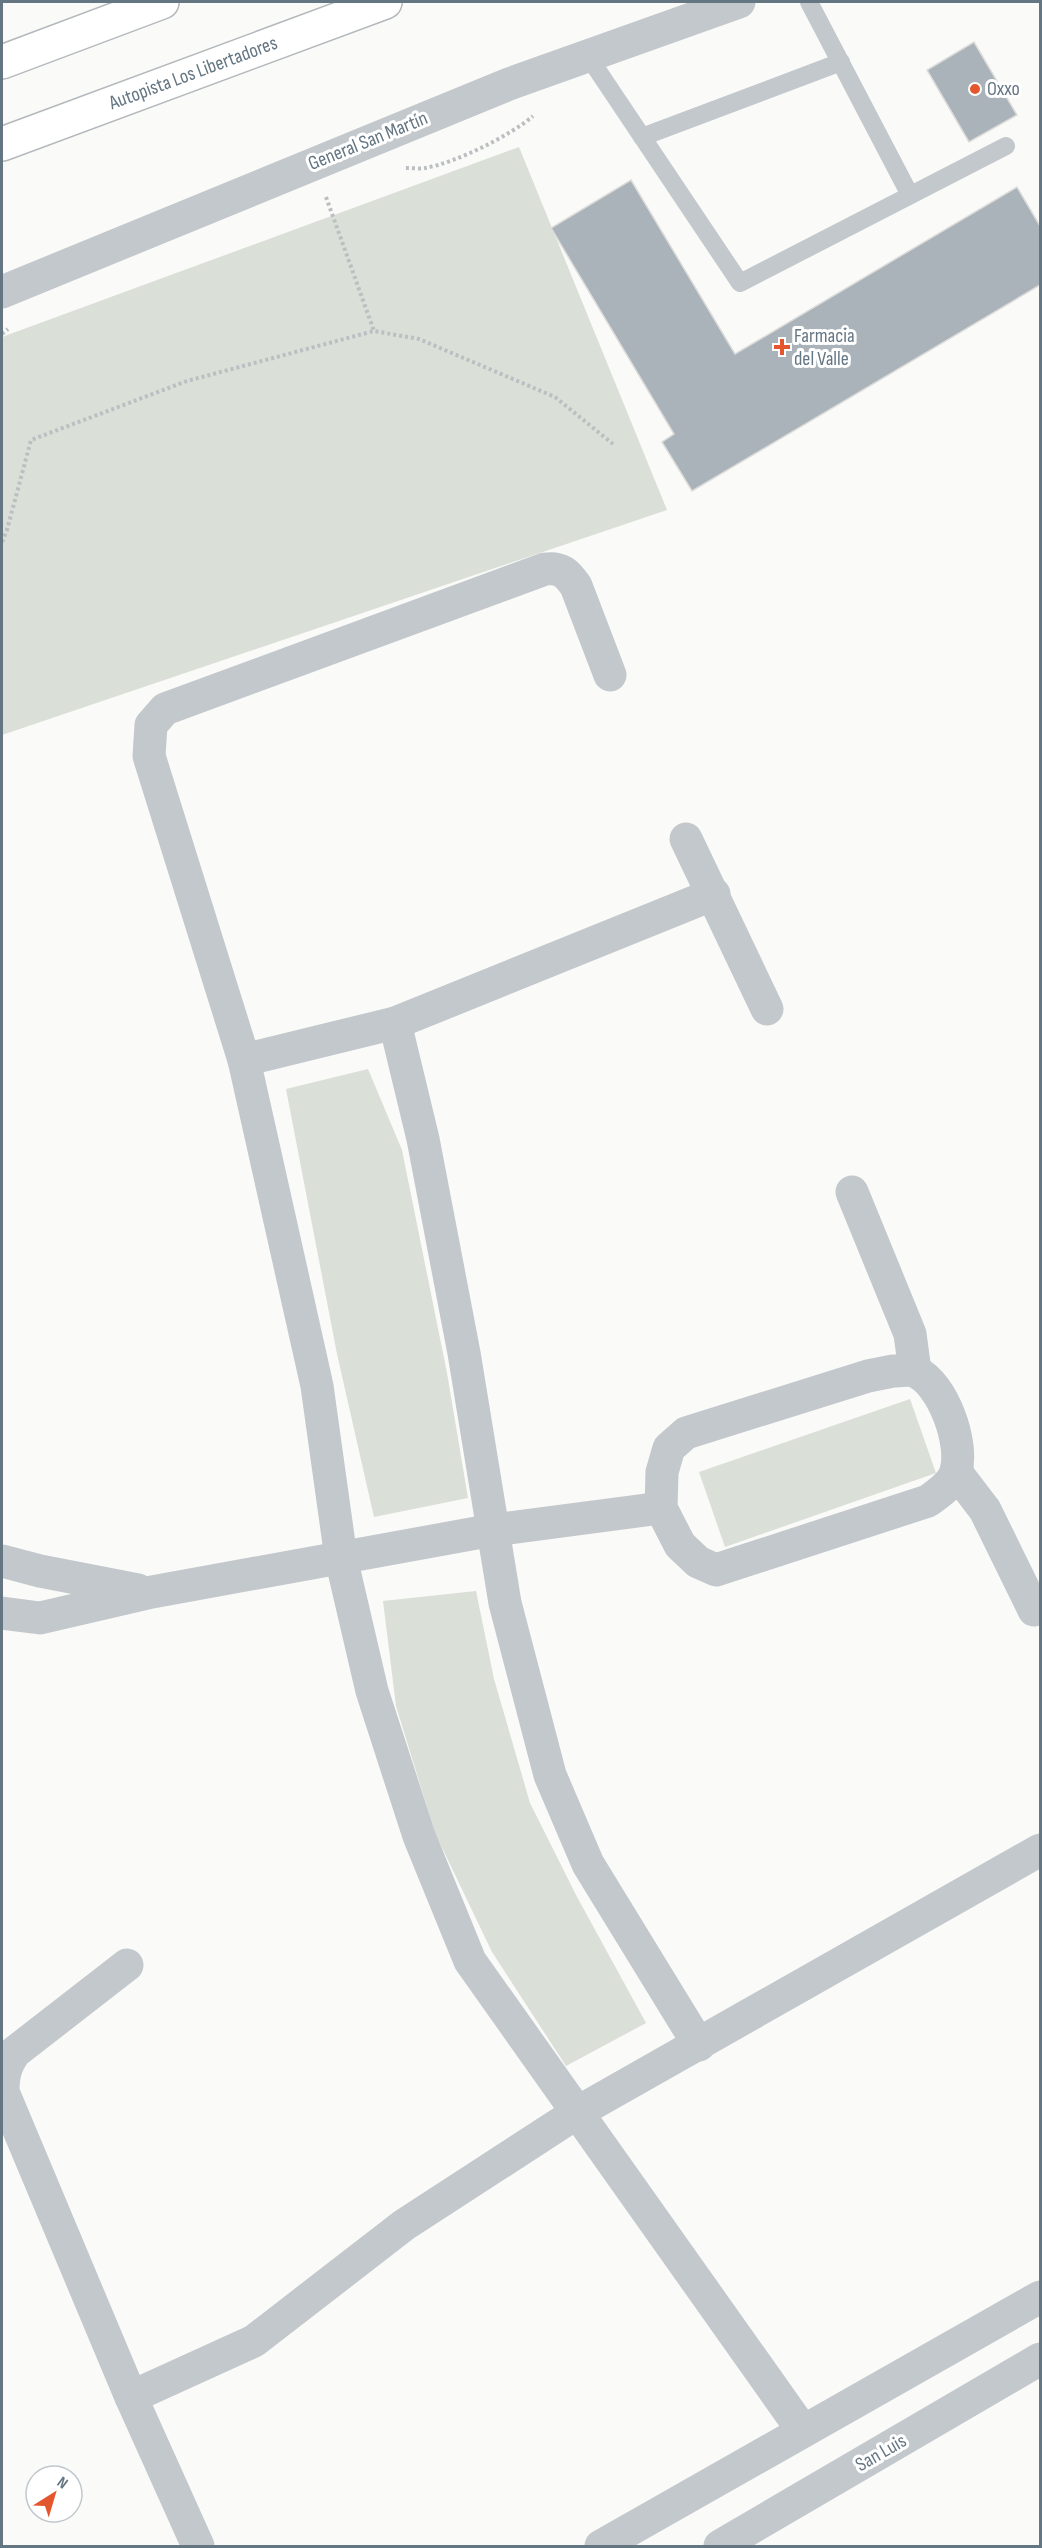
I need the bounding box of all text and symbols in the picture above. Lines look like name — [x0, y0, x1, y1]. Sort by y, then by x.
street label: Autopista Los Libertadores — [105, 31, 281, 116]
place label: Oxxo — [987, 77, 1020, 101]
marker: Oxxo — [968, 82, 982, 96]
street label: General San Martín — [305, 106, 431, 176]
place label: Farmacia del Valle — [794, 324, 855, 371]
marker: Farmacia del Valle — [775, 340, 789, 354]
street label: San Luis — [851, 2429, 911, 2477]
north arrow — [24, 2464, 84, 2524]
text: N — [53, 2473, 71, 2493]

